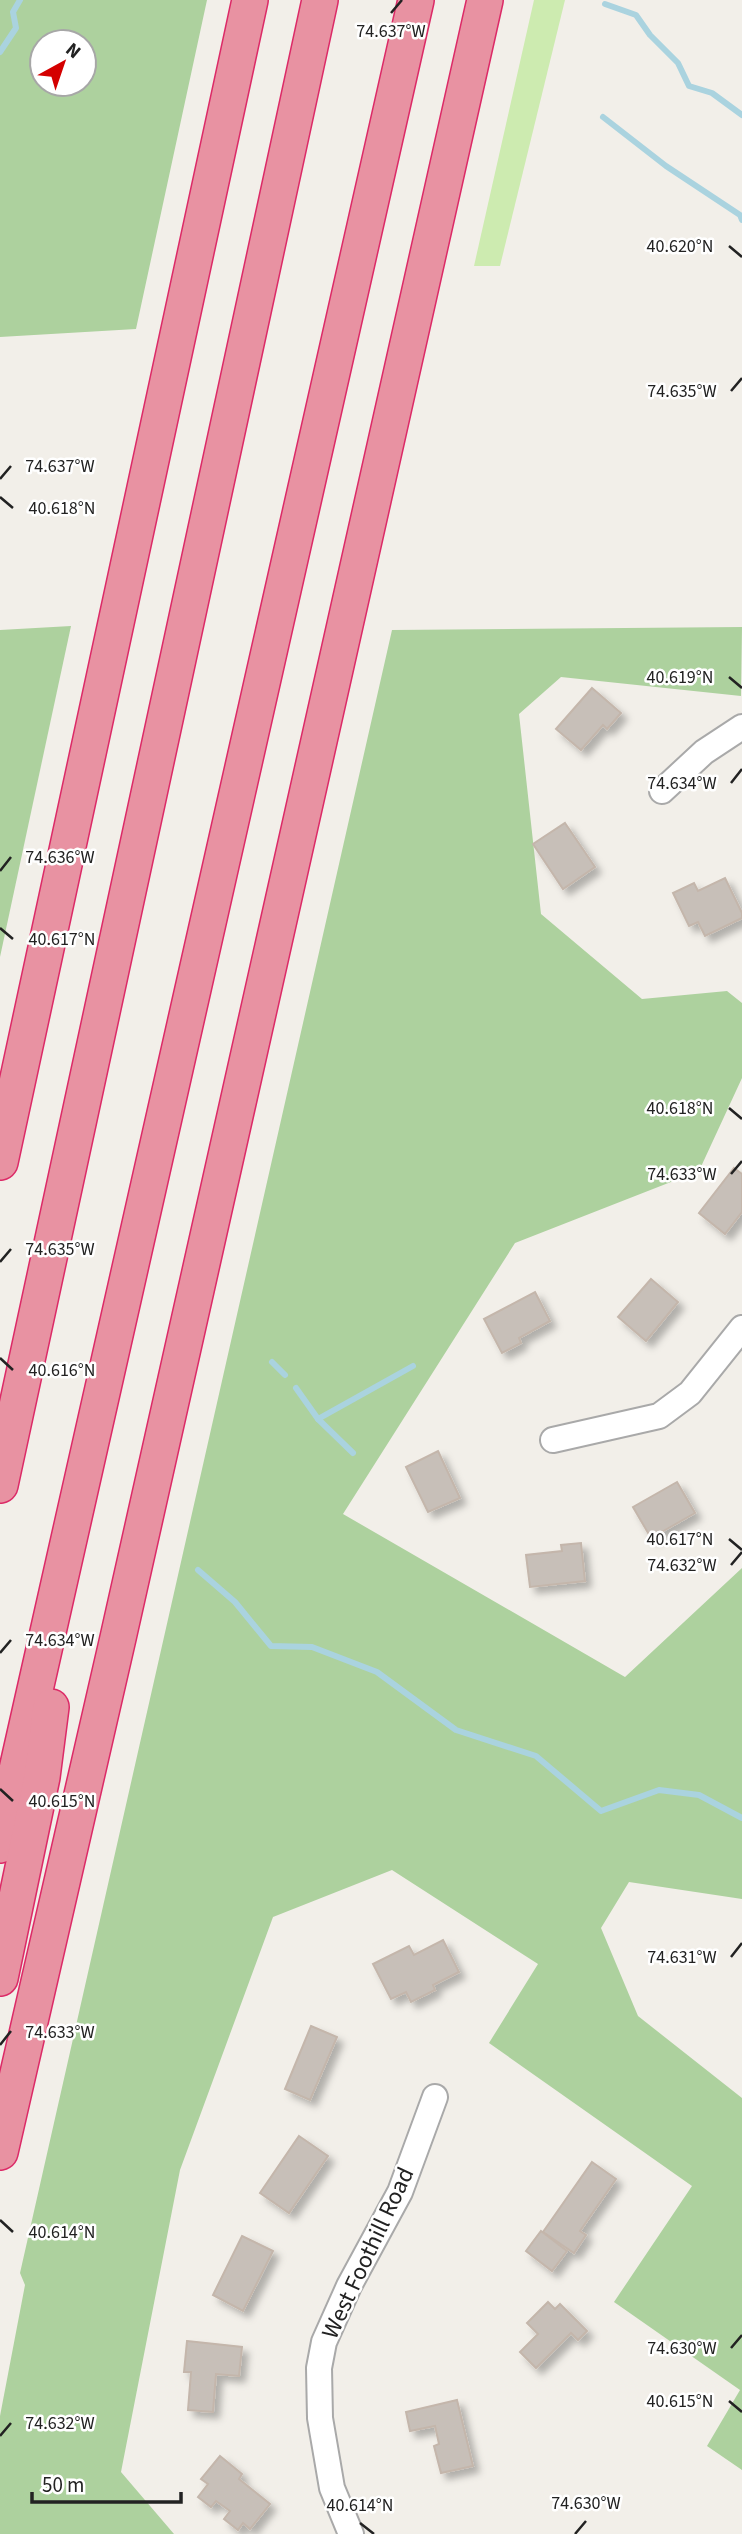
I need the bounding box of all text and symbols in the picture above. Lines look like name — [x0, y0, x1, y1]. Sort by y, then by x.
text: 74.637°W — [356, 19, 426, 44]
north arrow — [28, 28, 98, 98]
text: N — [59, 37, 86, 66]
text: 40.620°N — [647, 234, 713, 259]
text: 74.635°W — [647, 379, 717, 404]
text: 74.637°W — [25, 454, 95, 479]
text: 40.618°N — [29, 496, 95, 521]
text: 40.619°N — [647, 665, 713, 690]
text: 74.634°W — [647, 771, 717, 796]
text: 74.636°W — [25, 845, 95, 870]
text: 40.617°N — [29, 927, 95, 952]
text: 40.618°N — [647, 1096, 713, 1121]
text: 74.633°W — [647, 1162, 717, 1187]
text: 74.635°W — [25, 1237, 95, 1262]
text: 40.616°N — [29, 1358, 95, 1383]
text: 40.617°N — [647, 1527, 713, 1552]
text: 74.632°W — [647, 1553, 717, 1578]
text: 74.634°W — [25, 1628, 95, 1653]
text: 40.615°N — [29, 1789, 95, 1814]
text: 74.631°W — [647, 1945, 717, 1970]
text: 74.633°W — [25, 2020, 95, 2045]
street label: West Foothill Road — [313, 2161, 423, 2345]
text: 40.614°N — [29, 2220, 95, 2245]
text: 74.630°W — [647, 2336, 717, 2361]
text: 40.615°N — [647, 2389, 713, 2414]
text: 74.632°W — [25, 2411, 95, 2436]
scale bar — [32, 2460, 180, 2504]
text: 50 m — [42, 2470, 84, 2500]
text: 74.630°W — [551, 2491, 621, 2516]
text: 40.614°N — [327, 2493, 393, 2518]

